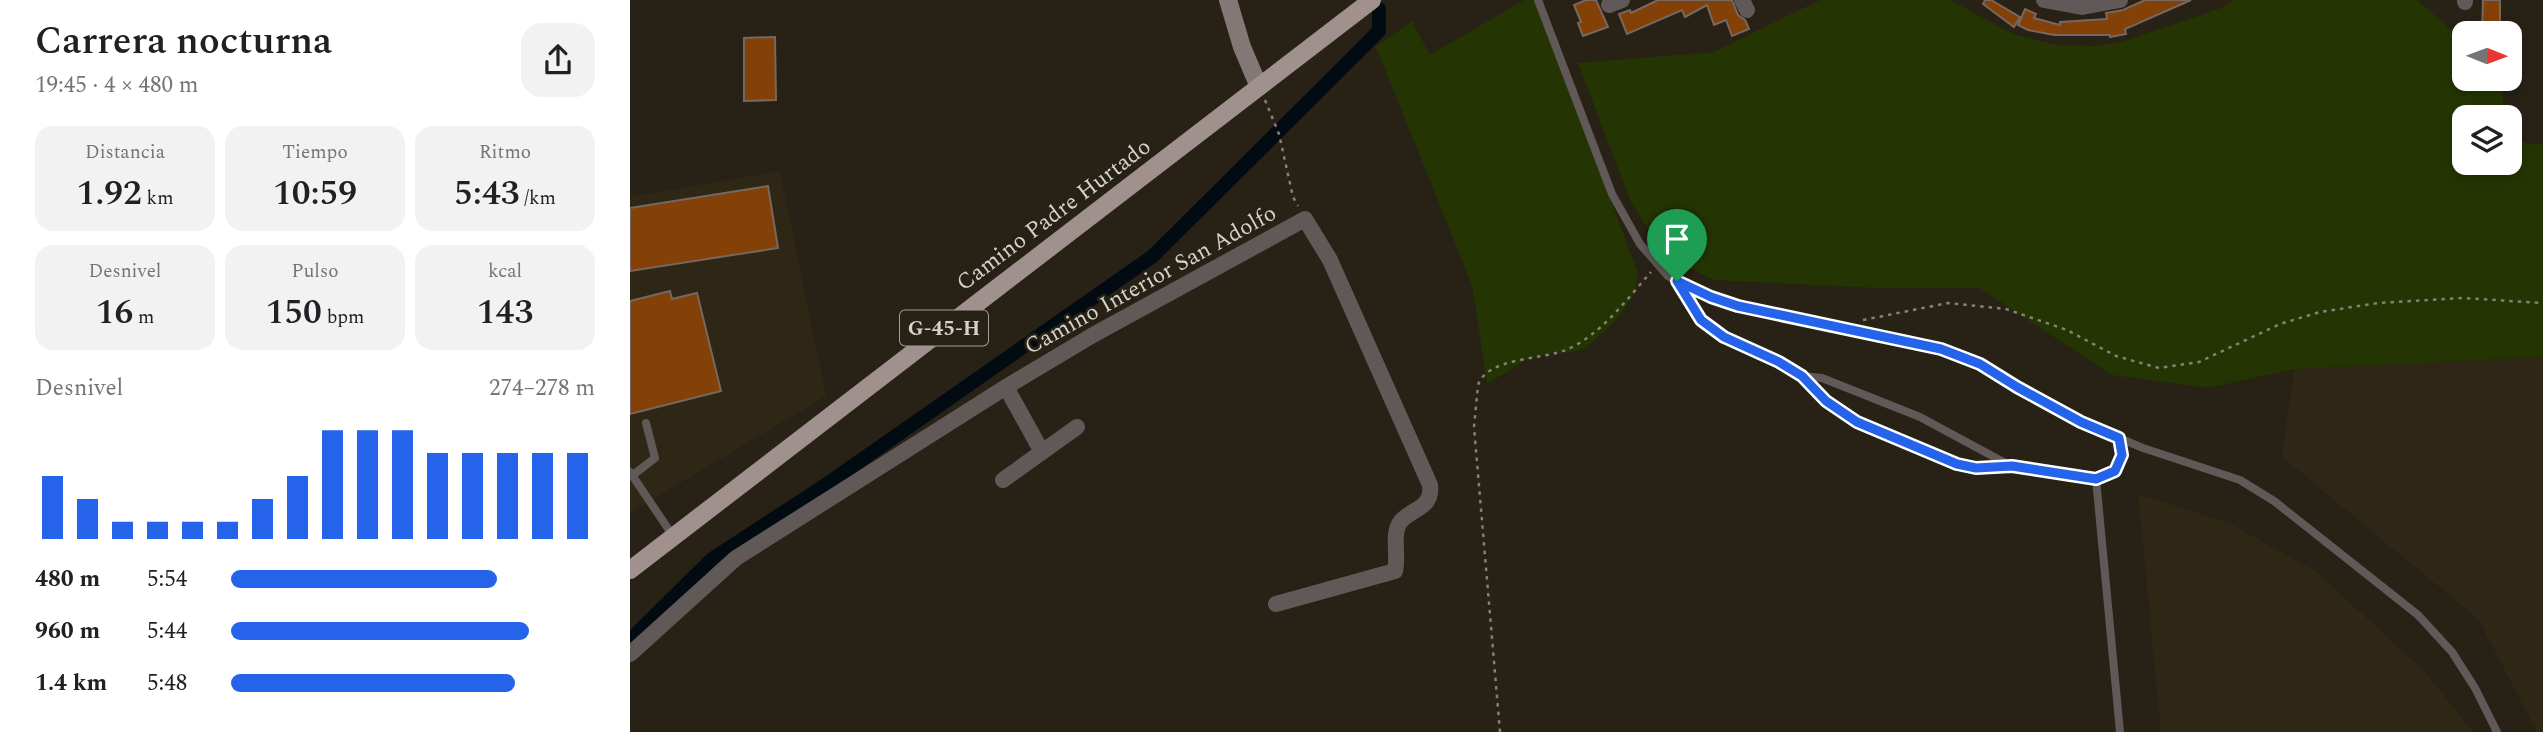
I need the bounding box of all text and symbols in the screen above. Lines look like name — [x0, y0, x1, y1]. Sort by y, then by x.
text: Carrera nocturna — [35, 13, 332, 71]
north arrow — [2452, 21, 2522, 91]
map controls — [2452, 21, 2522, 175]
button: share — [521, 23, 595, 97]
text: 19:45 · 4 × 480 m — [35, 68, 199, 103]
button: layers — [2452, 105, 2522, 175]
street label: Camino Padre Hurtado — [949, 130, 1159, 300]
text: Distancia — [85, 138, 165, 167]
text: Tiempo — [282, 138, 348, 167]
text: Ritmo — [479, 138, 531, 167]
text: 1.92 — [76, 167, 142, 220]
text: 10:59 — [273, 167, 357, 220]
text: 5:43 — [454, 167, 519, 220]
text: km — [142, 184, 174, 213]
text: /km — [519, 184, 556, 213]
street label: Camino Interior San Adolfo — [1018, 196, 1283, 364]
pin — [1647, 209, 1707, 281]
icon: arrive — [1658, 220, 1696, 258]
text: Desnivel — [89, 257, 161, 286]
text: Pulso — [292, 257, 338, 286]
text: kcal — [488, 257, 522, 286]
text: 16 — [96, 286, 133, 339]
text: 150 — [266, 286, 322, 339]
text: 143 — [477, 286, 533, 339]
text: m — [133, 303, 154, 332]
text: bpm — [322, 303, 364, 332]
road number: G-45-H — [900, 310, 988, 346]
text: Desnivel — [35, 371, 123, 406]
text: 274–278 m — [489, 371, 595, 406]
text: 480 m — [35, 562, 100, 597]
text: 5:54 — [147, 562, 187, 597]
text: 960 m — [35, 614, 100, 649]
text: 5:44 — [147, 614, 187, 649]
text: 1.4 km — [35, 666, 107, 701]
text: 5:48 — [147, 666, 187, 701]

